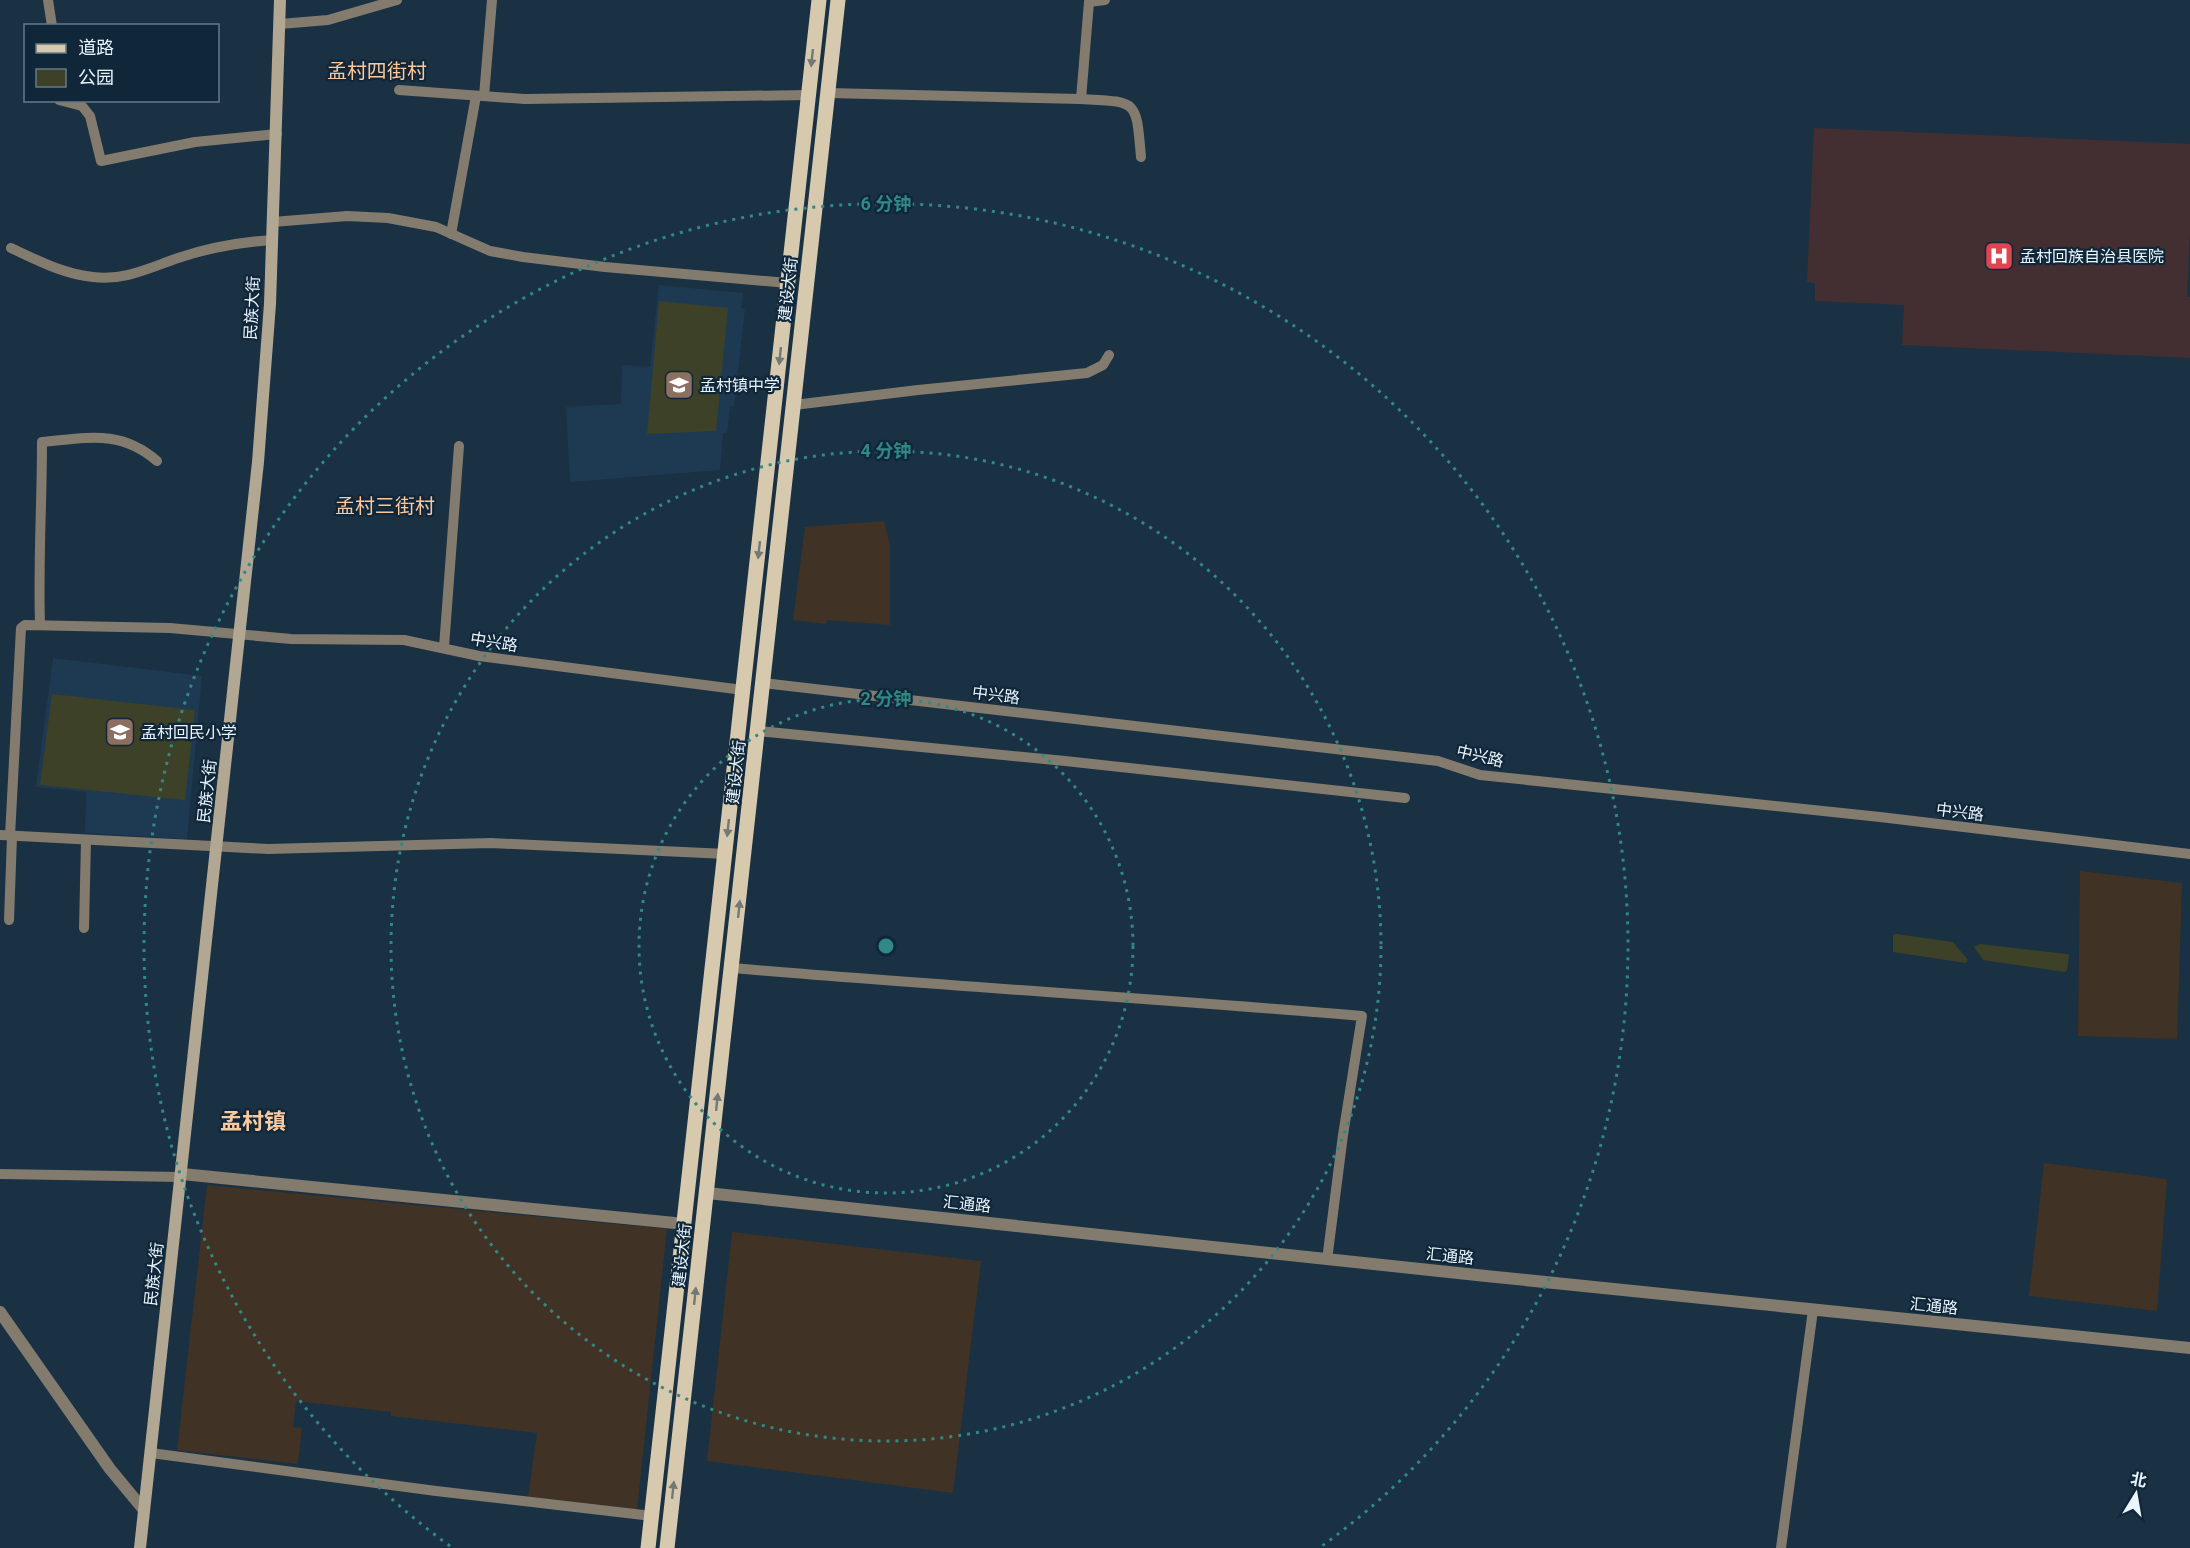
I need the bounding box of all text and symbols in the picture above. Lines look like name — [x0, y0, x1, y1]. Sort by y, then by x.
legend — [24, 24, 219, 102]
text: 道路 — [78, 37, 114, 58]
one-way arrow — [808, 49, 817, 68]
district label: 孟村四街村 — [327, 59, 427, 83]
text: 公园 — [78, 67, 114, 88]
text: 6 分钟 — [861, 193, 911, 214]
hospital icon: 孟村回族自治县医院 — [1983, 240, 2015, 272]
place label: 孟村回族自治县医院 — [2020, 247, 2164, 266]
street label: 建设大街 — [775, 256, 801, 322]
street label: 民族大街 — [241, 276, 263, 340]
one-way arrow — [775, 347, 785, 366]
school or university icon: 孟村镇中学 — [663, 369, 695, 401]
place label: 孟村镇中学 — [700, 376, 780, 395]
text: 4 分钟 — [861, 440, 911, 461]
district label: 孟村三街村 — [335, 494, 435, 518]
one-way arrow — [754, 541, 764, 560]
street label: 中兴路 — [469, 629, 519, 655]
street label: 中兴路 — [971, 683, 1021, 707]
text: 2 分钟 — [861, 688, 911, 709]
school or university icon: 孟村回民小学 — [104, 716, 136, 748]
place label: 孟村回民小学 — [141, 723, 237, 742]
street label: 建设大街 — [723, 739, 749, 805]
street label: 中兴路 — [1454, 741, 1506, 771]
street label: 民族大街 — [194, 758, 220, 824]
street label: 中兴路 — [1935, 800, 1985, 824]
one-way arrow — [724, 818, 733, 837]
one-way arrow — [734, 899, 744, 918]
centre of rings — [876, 936, 896, 956]
one-way arrow — [713, 1093, 722, 1112]
district label: 孟村镇 — [220, 1109, 286, 1134]
street label: 汇通路 — [942, 1192, 992, 1216]
street label: 建设大街 — [669, 1222, 695, 1288]
street label: 民族大街 — [141, 1241, 167, 1307]
street label: 汇通路 — [1425, 1244, 1475, 1268]
one-way arrow — [691, 1287, 700, 1306]
street label: 汇通路 — [1909, 1294, 1959, 1318]
north arrow — [2106, 1464, 2166, 1524]
text: 北 — [2129, 1469, 2148, 1491]
one-way arrow — [669, 1480, 678, 1499]

